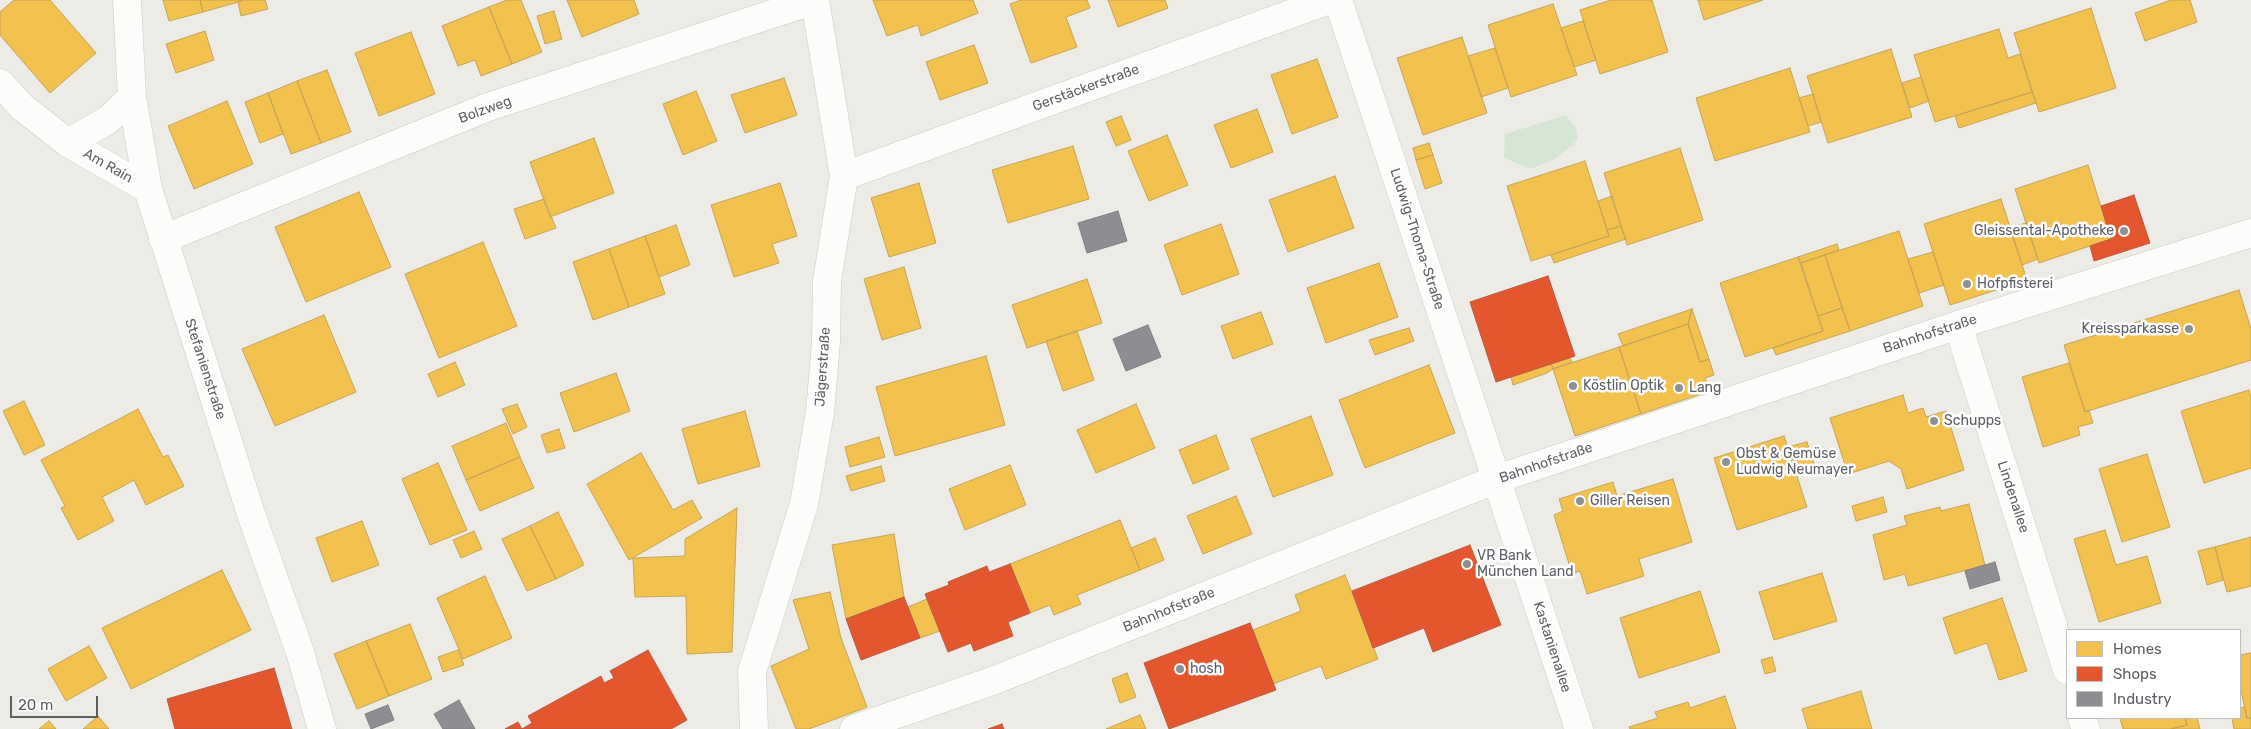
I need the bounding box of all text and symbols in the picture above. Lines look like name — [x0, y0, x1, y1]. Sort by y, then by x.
street label: Gerstäckerstraße — [1030, 61, 1142, 115]
street label: Bolzweg — [456, 93, 514, 127]
street label: Am Rain — [80, 145, 136, 187]
street label: Ludwig-Thoma-Straße — [1386, 166, 1448, 312]
place label: Gleissental-Apotheke — [1974, 223, 2114, 239]
marker: Gleissental-Apotheke — [2118, 225, 2130, 237]
place label: Hofpfisterei — [1977, 276, 2053, 292]
marker: Hofpfisterei — [1961, 278, 1973, 290]
street label: Bahnhofstraße — [1881, 311, 1979, 357]
street label: Stefanienstraße — [181, 317, 229, 421]
place label: Kreissparkasse — [2082, 321, 2179, 337]
marker: Kreissparkasse — [2183, 323, 2195, 335]
street label: Jägerstraße — [812, 327, 834, 407]
place label: Köstlin Optik — [1583, 378, 1664, 394]
marker: Köstlin Optik — [1567, 380, 1579, 392]
place label: Lang — [1689, 380, 1721, 396]
marker: Lang — [1673, 382, 1685, 394]
place label: Schupps — [1944, 413, 2001, 429]
marker: Schupps — [1928, 415, 1940, 427]
street label: Bahnhofstraße — [1497, 439, 1595, 487]
place label: Obst & Gemüse Ludwig Neumayer — [1736, 446, 1853, 478]
marker: Obst & Gemüse Ludwig Neumayer — [1720, 456, 1732, 468]
street label: Lindenallee — [1993, 459, 2033, 535]
place label: Giller Reisen — [1590, 493, 1670, 509]
marker: Giller Reisen — [1574, 495, 1586, 507]
place label: VR Bank München Land — [1477, 548, 1573, 580]
marker: VR Bank München Land — [1461, 558, 1473, 570]
street label: Bahnhofstraße — [1121, 584, 1217, 636]
street label: Kastanienallee — [1529, 599, 1575, 695]
legend — [2066, 629, 2241, 719]
text: Homes — [2113, 640, 2162, 658]
place label: hosh — [1190, 661, 1222, 677]
marker: hosh — [1174, 663, 1186, 675]
text: Shops — [2113, 665, 2157, 683]
scale bar — [12, 686, 100, 718]
text: Industry — [2113, 690, 2172, 708]
text: 20 m — [18, 696, 53, 714]

